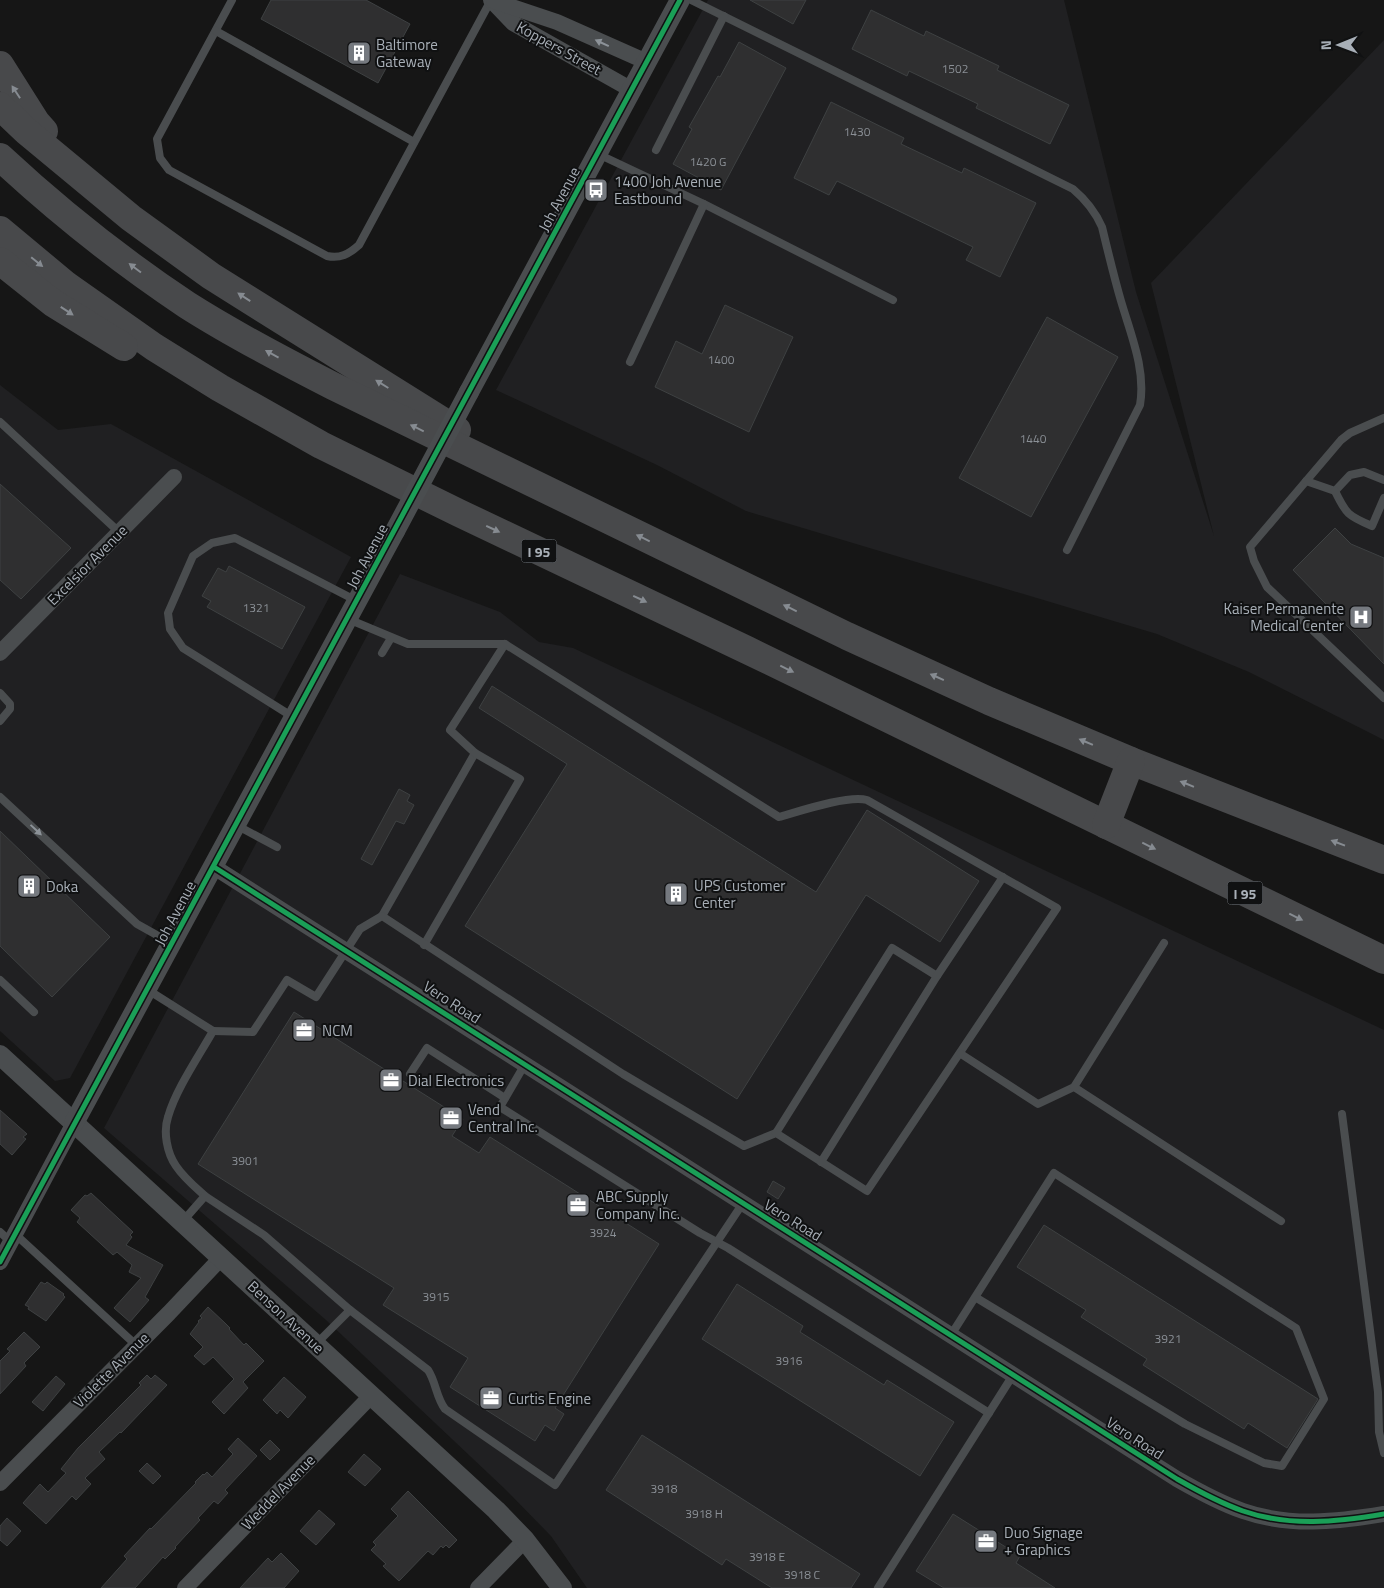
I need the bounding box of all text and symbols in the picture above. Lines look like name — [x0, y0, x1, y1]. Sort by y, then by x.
street label: Koppers Street — [512, 15, 606, 81]
north arrow — [1314, 20, 1364, 70]
place label: Baltimore Gateway — [376, 33, 438, 73]
one-way arrow — [595, 39, 609, 47]
building icon: Baltimore Gateway — [346, 40, 372, 66]
text: N — [1315, 40, 1336, 50]
house number: 1502 — [942, 59, 968, 78]
one-way arrow — [11, 86, 21, 99]
house number: 1430 — [844, 122, 871, 141]
house number: 1420 G — [690, 152, 726, 171]
street label: Joh Avenue — [532, 162, 586, 236]
place label: 1400 Joh Avenue Eastbound — [614, 170, 721, 210]
bus stop icon: 1400 Joh Avenue Eastbound — [583, 177, 609, 203]
one-way arrow — [31, 256, 44, 267]
one-way arrow — [128, 263, 142, 273]
one-way arrow — [238, 293, 251, 302]
one-way arrow — [60, 307, 74, 316]
one-way arrow — [266, 350, 279, 359]
house number: 1400 — [708, 350, 735, 369]
one-way arrow — [375, 379, 388, 388]
one-way arrow — [410, 424, 424, 432]
house number: 1440 — [1020, 429, 1047, 448]
street label: Excelsior Avenue — [41, 519, 133, 611]
street label: Joh Avenue — [340, 519, 394, 593]
one-way arrow — [486, 525, 500, 533]
one-way arrow — [636, 533, 650, 541]
road number: I 95 — [522, 540, 556, 562]
one-way arrow — [633, 595, 647, 603]
place label: Kaiser Permanente Medical Center — [1223, 597, 1344, 637]
house number: 1321 — [243, 598, 269, 617]
one-way arrow — [782, 604, 797, 612]
hospital icon: Kaiser Permanente Medical Center — [1348, 604, 1374, 630]
one-way arrow — [780, 665, 794, 673]
one-way arrow — [930, 672, 944, 680]
one-way arrow — [1078, 738, 1093, 746]
one-way arrow — [1179, 780, 1194, 788]
one-way arrow — [29, 825, 42, 836]
one-way arrow — [1331, 839, 1346, 846]
one-way arrow — [1142, 842, 1157, 850]
building icon: Doka — [16, 873, 42, 899]
place label: UPS Customer Center — [694, 874, 785, 914]
place label: Doka — [46, 875, 79, 898]
street label: Joh Avenue — [148, 876, 202, 950]
building icon: UPS Customer Center — [663, 881, 689, 907]
road number: I 95 — [1228, 881, 1262, 904]
one-way arrow — [1288, 913, 1303, 922]
street label: Vero Road — [419, 975, 485, 1029]
office icon: NCM — [291, 1017, 317, 1043]
place label: NCM — [322, 1019, 353, 1042]
office icon: Dial Electronics — [378, 1067, 404, 1093]
place label: Dial Electronics — [408, 1069, 504, 1092]
place label: Vend Central Inc. — [468, 1098, 538, 1138]
office icon: Vend Central Inc. — [438, 1105, 464, 1131]
house number: 3901 — [232, 1151, 258, 1170]
place label: ABC Supply Company Inc. — [596, 1185, 680, 1225]
office icon: ABC Supply Company Inc. — [565, 1192, 591, 1218]
street label: Vero Road — [760, 1193, 826, 1247]
house number: 3924 — [590, 1223, 617, 1242]
street label: Benson Avenue — [242, 1275, 330, 1359]
house number: 3915 — [423, 1287, 450, 1306]
street label: Violette Avenue — [68, 1327, 154, 1413]
house number: 3921 — [1155, 1329, 1181, 1348]
house number: 3916 — [776, 1351, 803, 1370]
office icon: Curtis Engine — [478, 1385, 504, 1411]
place label: Curtis Engine — [508, 1387, 591, 1410]
street label: Vero Road — [1102, 1411, 1168, 1465]
street label: Weddel Avenue — [236, 1449, 320, 1535]
house number: 3918 — [651, 1479, 678, 1498]
house number: 3918 H — [685, 1504, 723, 1523]
place label: Duo Signage + Graphics — [1004, 1521, 1083, 1561]
office icon: Duo Signage + Graphics — [973, 1528, 999, 1554]
house number: 3918 E — [749, 1547, 785, 1566]
house number: 3918 C — [784, 1565, 820, 1584]

